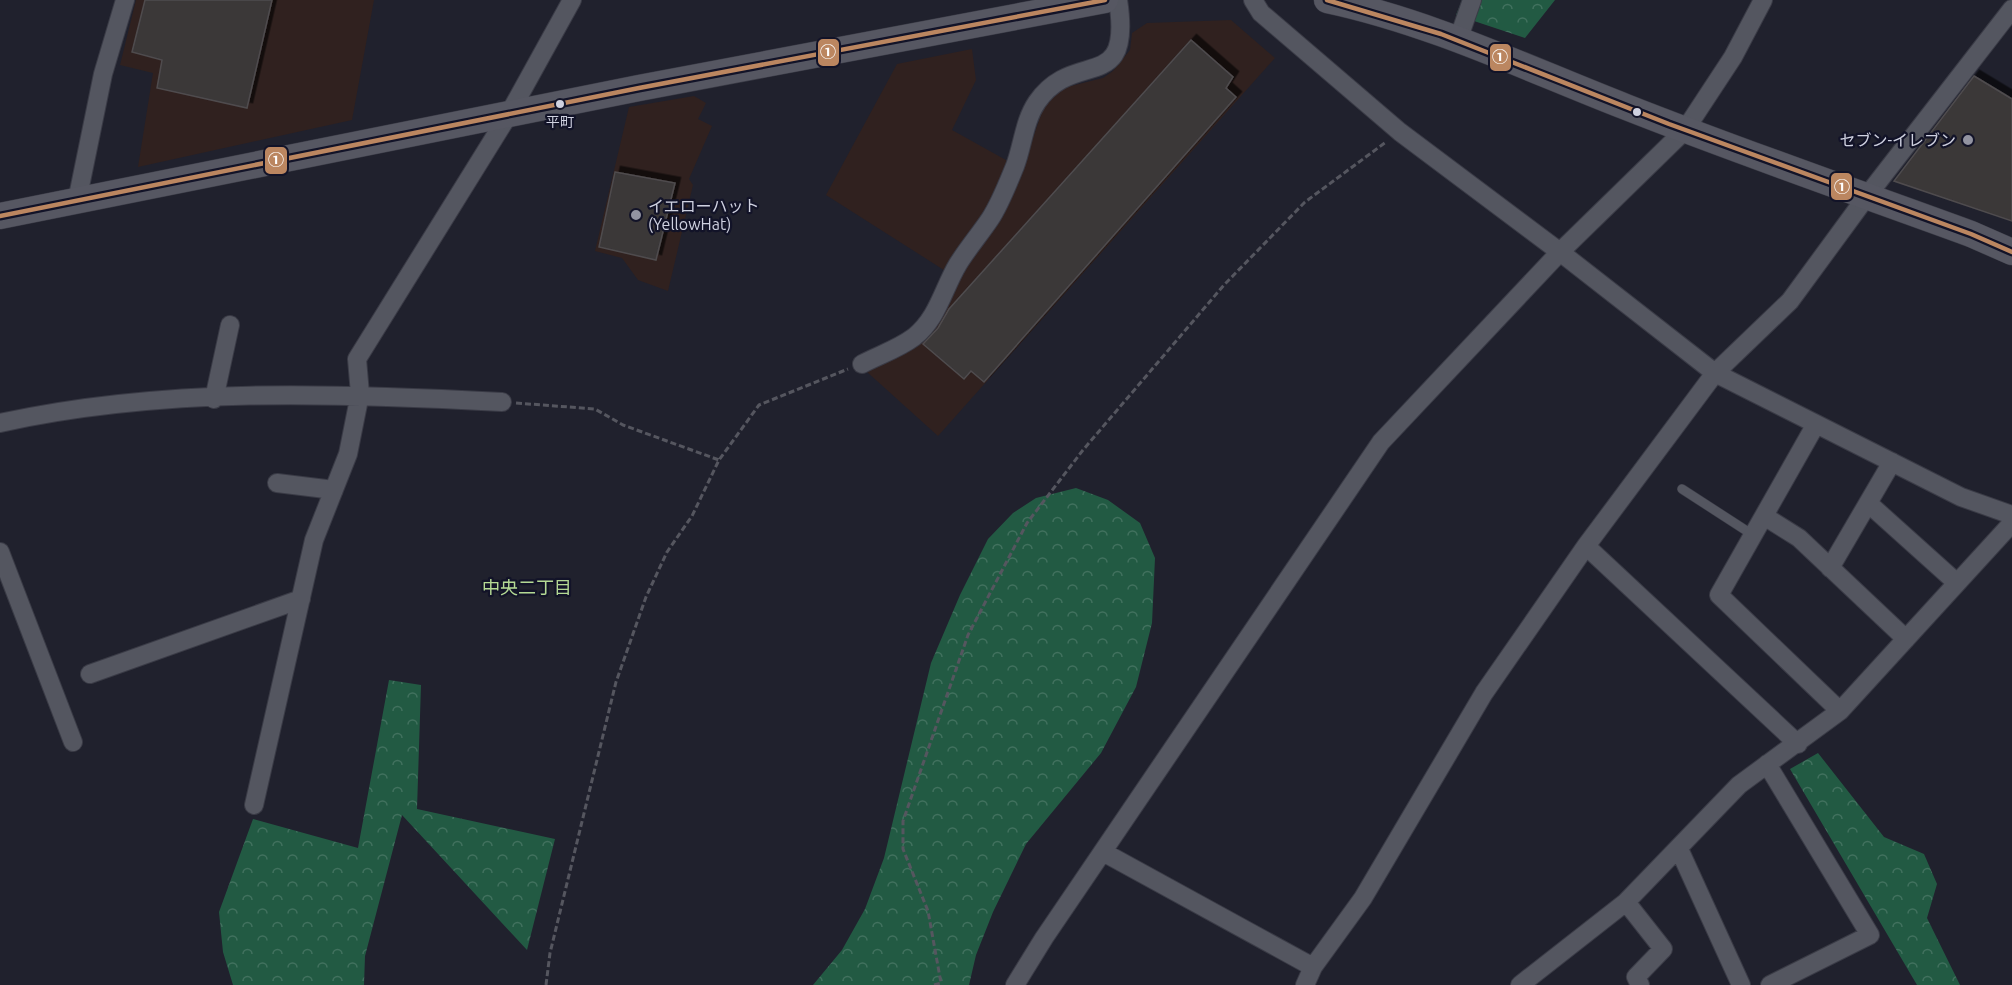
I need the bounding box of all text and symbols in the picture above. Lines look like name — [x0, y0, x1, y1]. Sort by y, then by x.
line badge: ① — [817, 38, 840, 67]
text: ① — [820, 43, 836, 61]
line badge: ① — [1489, 43, 1512, 72]
text: ① — [1492, 48, 1508, 66]
marker: 平町 — [554, 98, 566, 110]
unlabelled marker — [1631, 106, 1643, 118]
place label: 平町 — [546, 114, 574, 130]
place label: セブン-イレブン — [1839, 131, 1956, 149]
marker: セブン-イレブン — [1961, 133, 1975, 147]
line badge: ① — [264, 146, 288, 175]
text: ① — [268, 151, 284, 169]
line badge: ① — [1830, 172, 1853, 201]
text: ① — [1834, 178, 1850, 196]
place label: イエローハット (YellowHat) — [648, 197, 760, 234]
marker: イエローハット (YellowHat) — [629, 208, 643, 222]
district label: 中央二丁目 — [482, 577, 572, 597]

